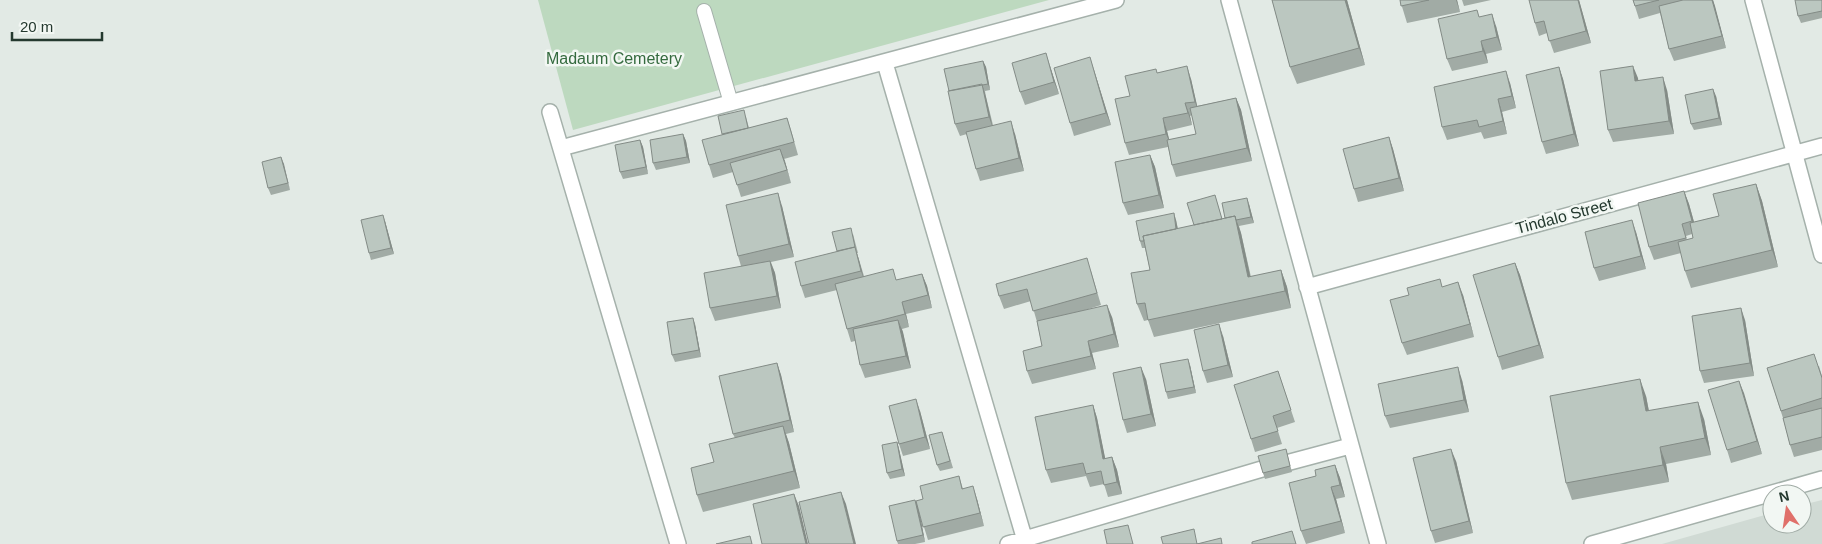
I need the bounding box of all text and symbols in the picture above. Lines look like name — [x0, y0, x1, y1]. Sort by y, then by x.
scale bar — [12, 10, 102, 42]
text: 20 m — [20, 18, 53, 35]
park label: Madaum Cemetery — [546, 50, 682, 67]
street label: Tindalo Street — [1514, 195, 1615, 237]
north arrow — [1762, 484, 1812, 534]
text: N — [1777, 487, 1791, 505]

